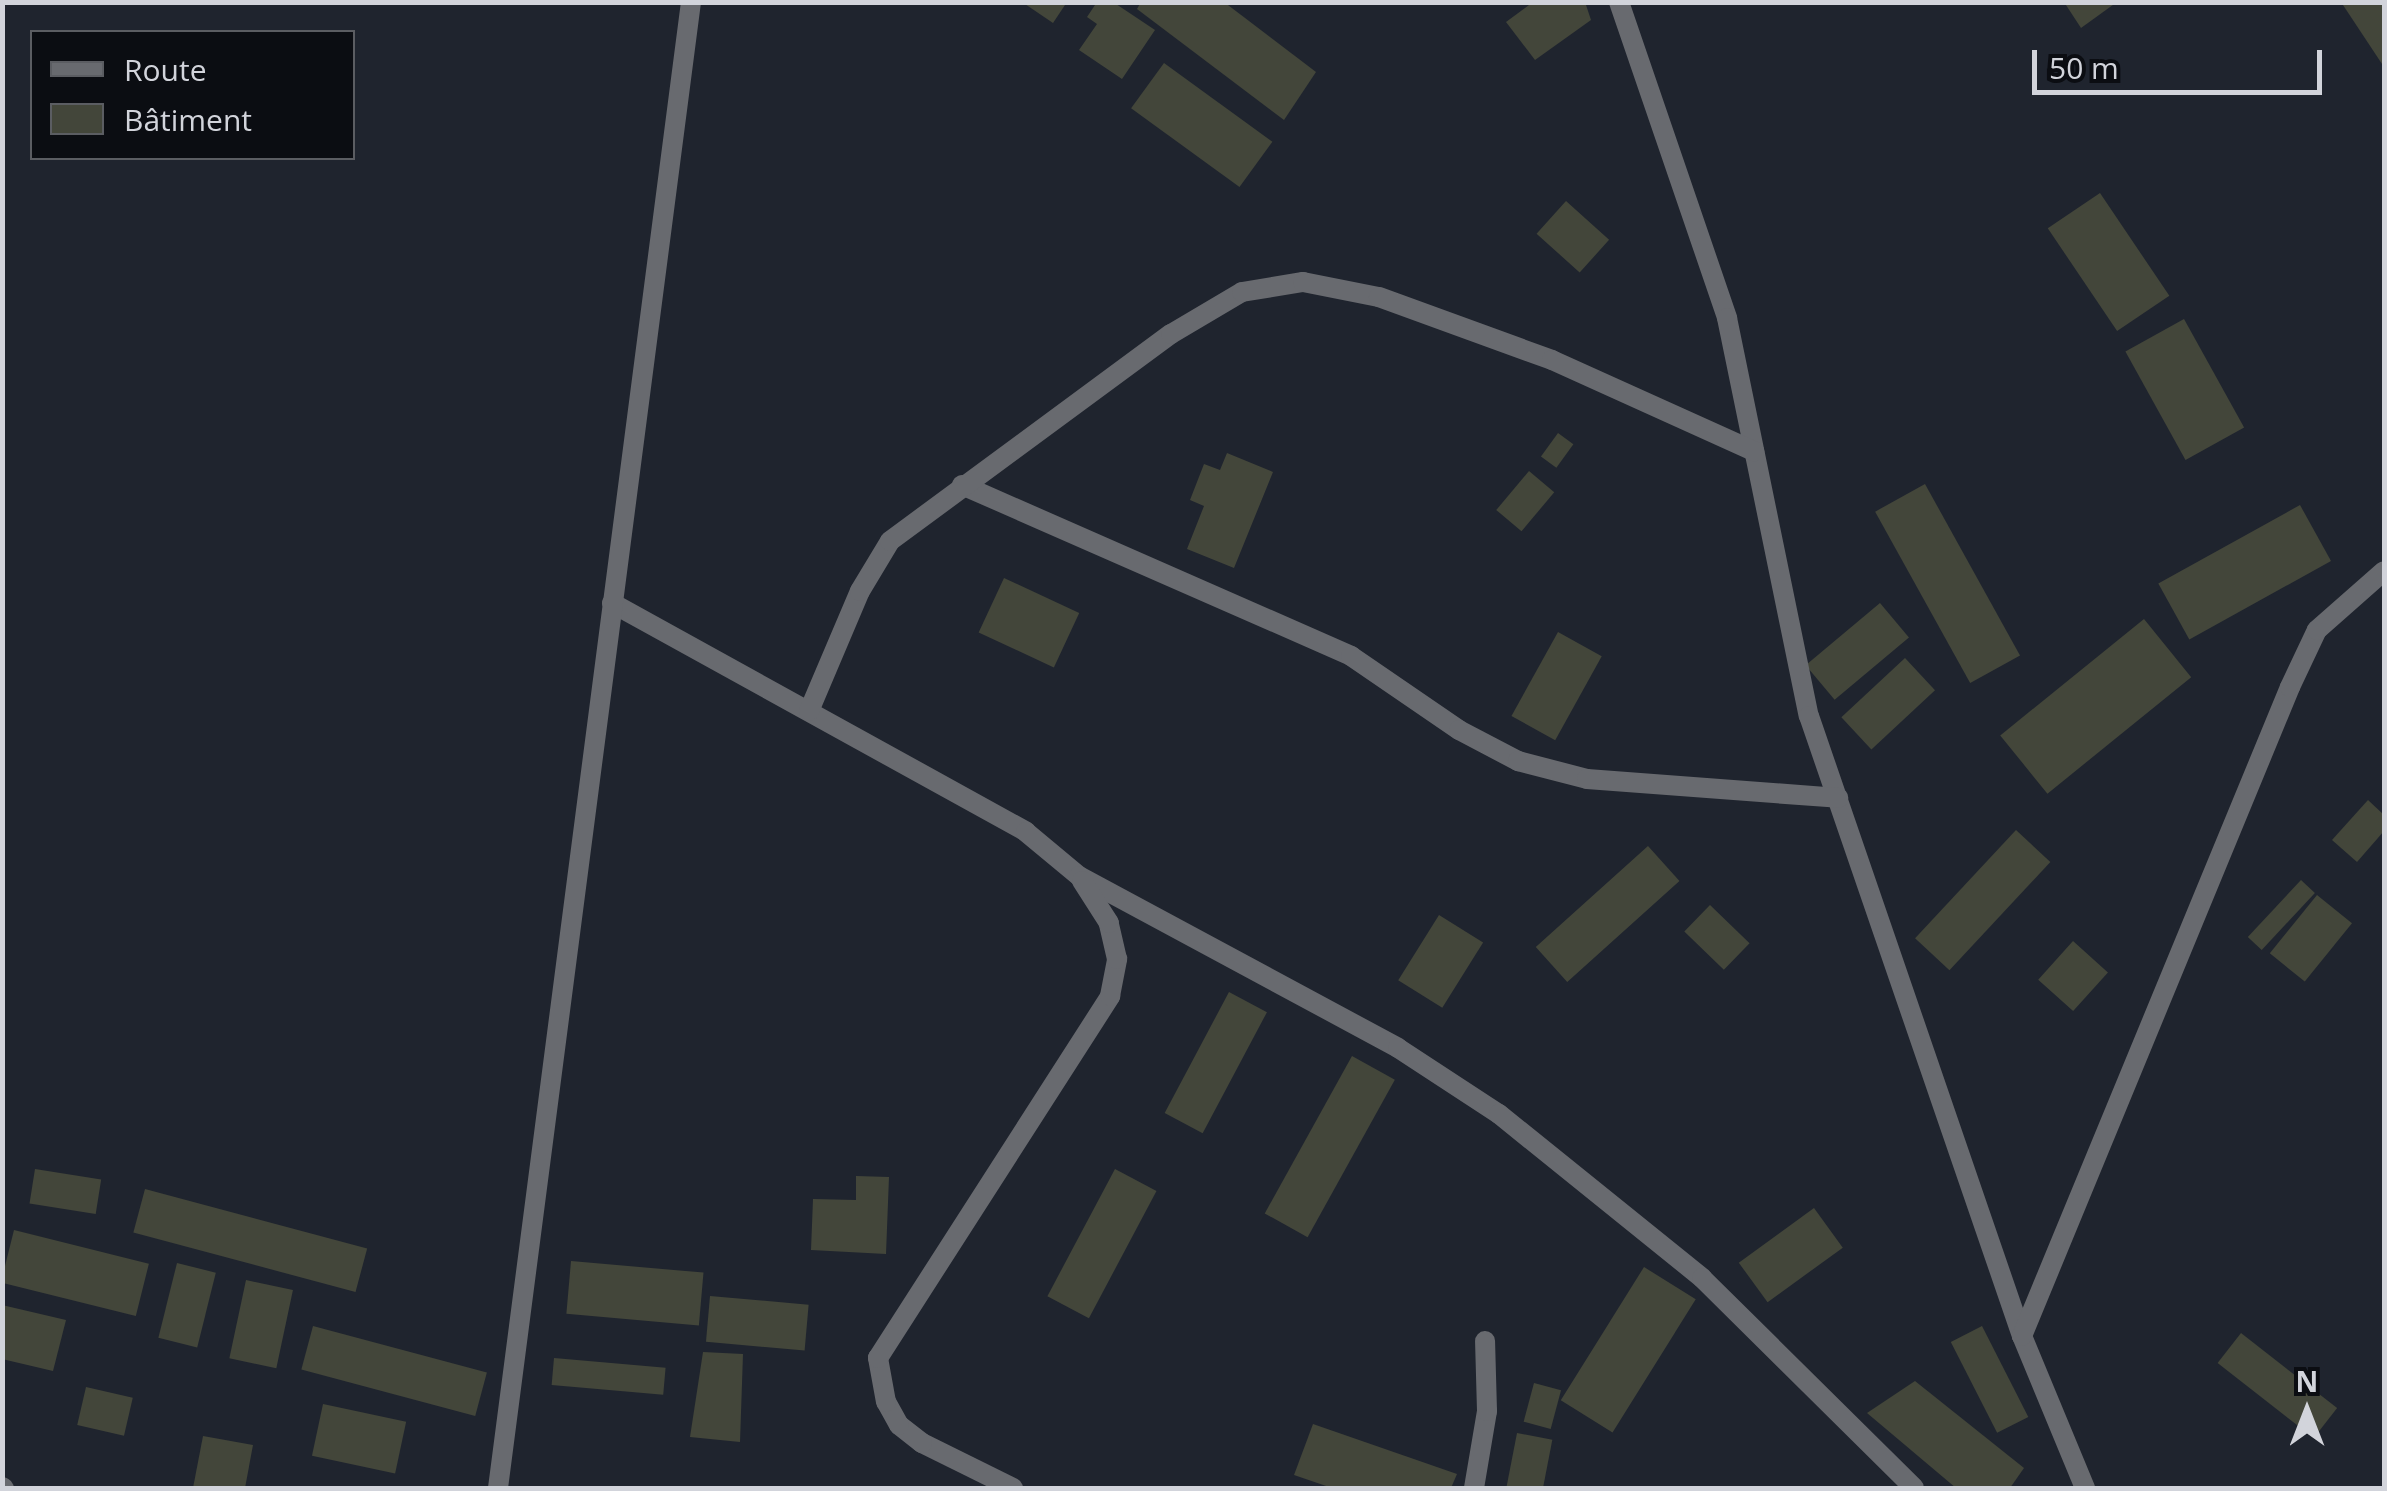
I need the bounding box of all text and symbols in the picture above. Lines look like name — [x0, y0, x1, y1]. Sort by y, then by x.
legend — [30, 30, 355, 160]
scale bar — [2037, 30, 2327, 92]
text: 50 m — [2049, 47, 2119, 88]
text: Route — [124, 49, 207, 90]
text: Bâtiment — [124, 99, 252, 140]
north arrow — [2257, 1361, 2357, 1461]
text: N — [2296, 1362, 2318, 1400]

